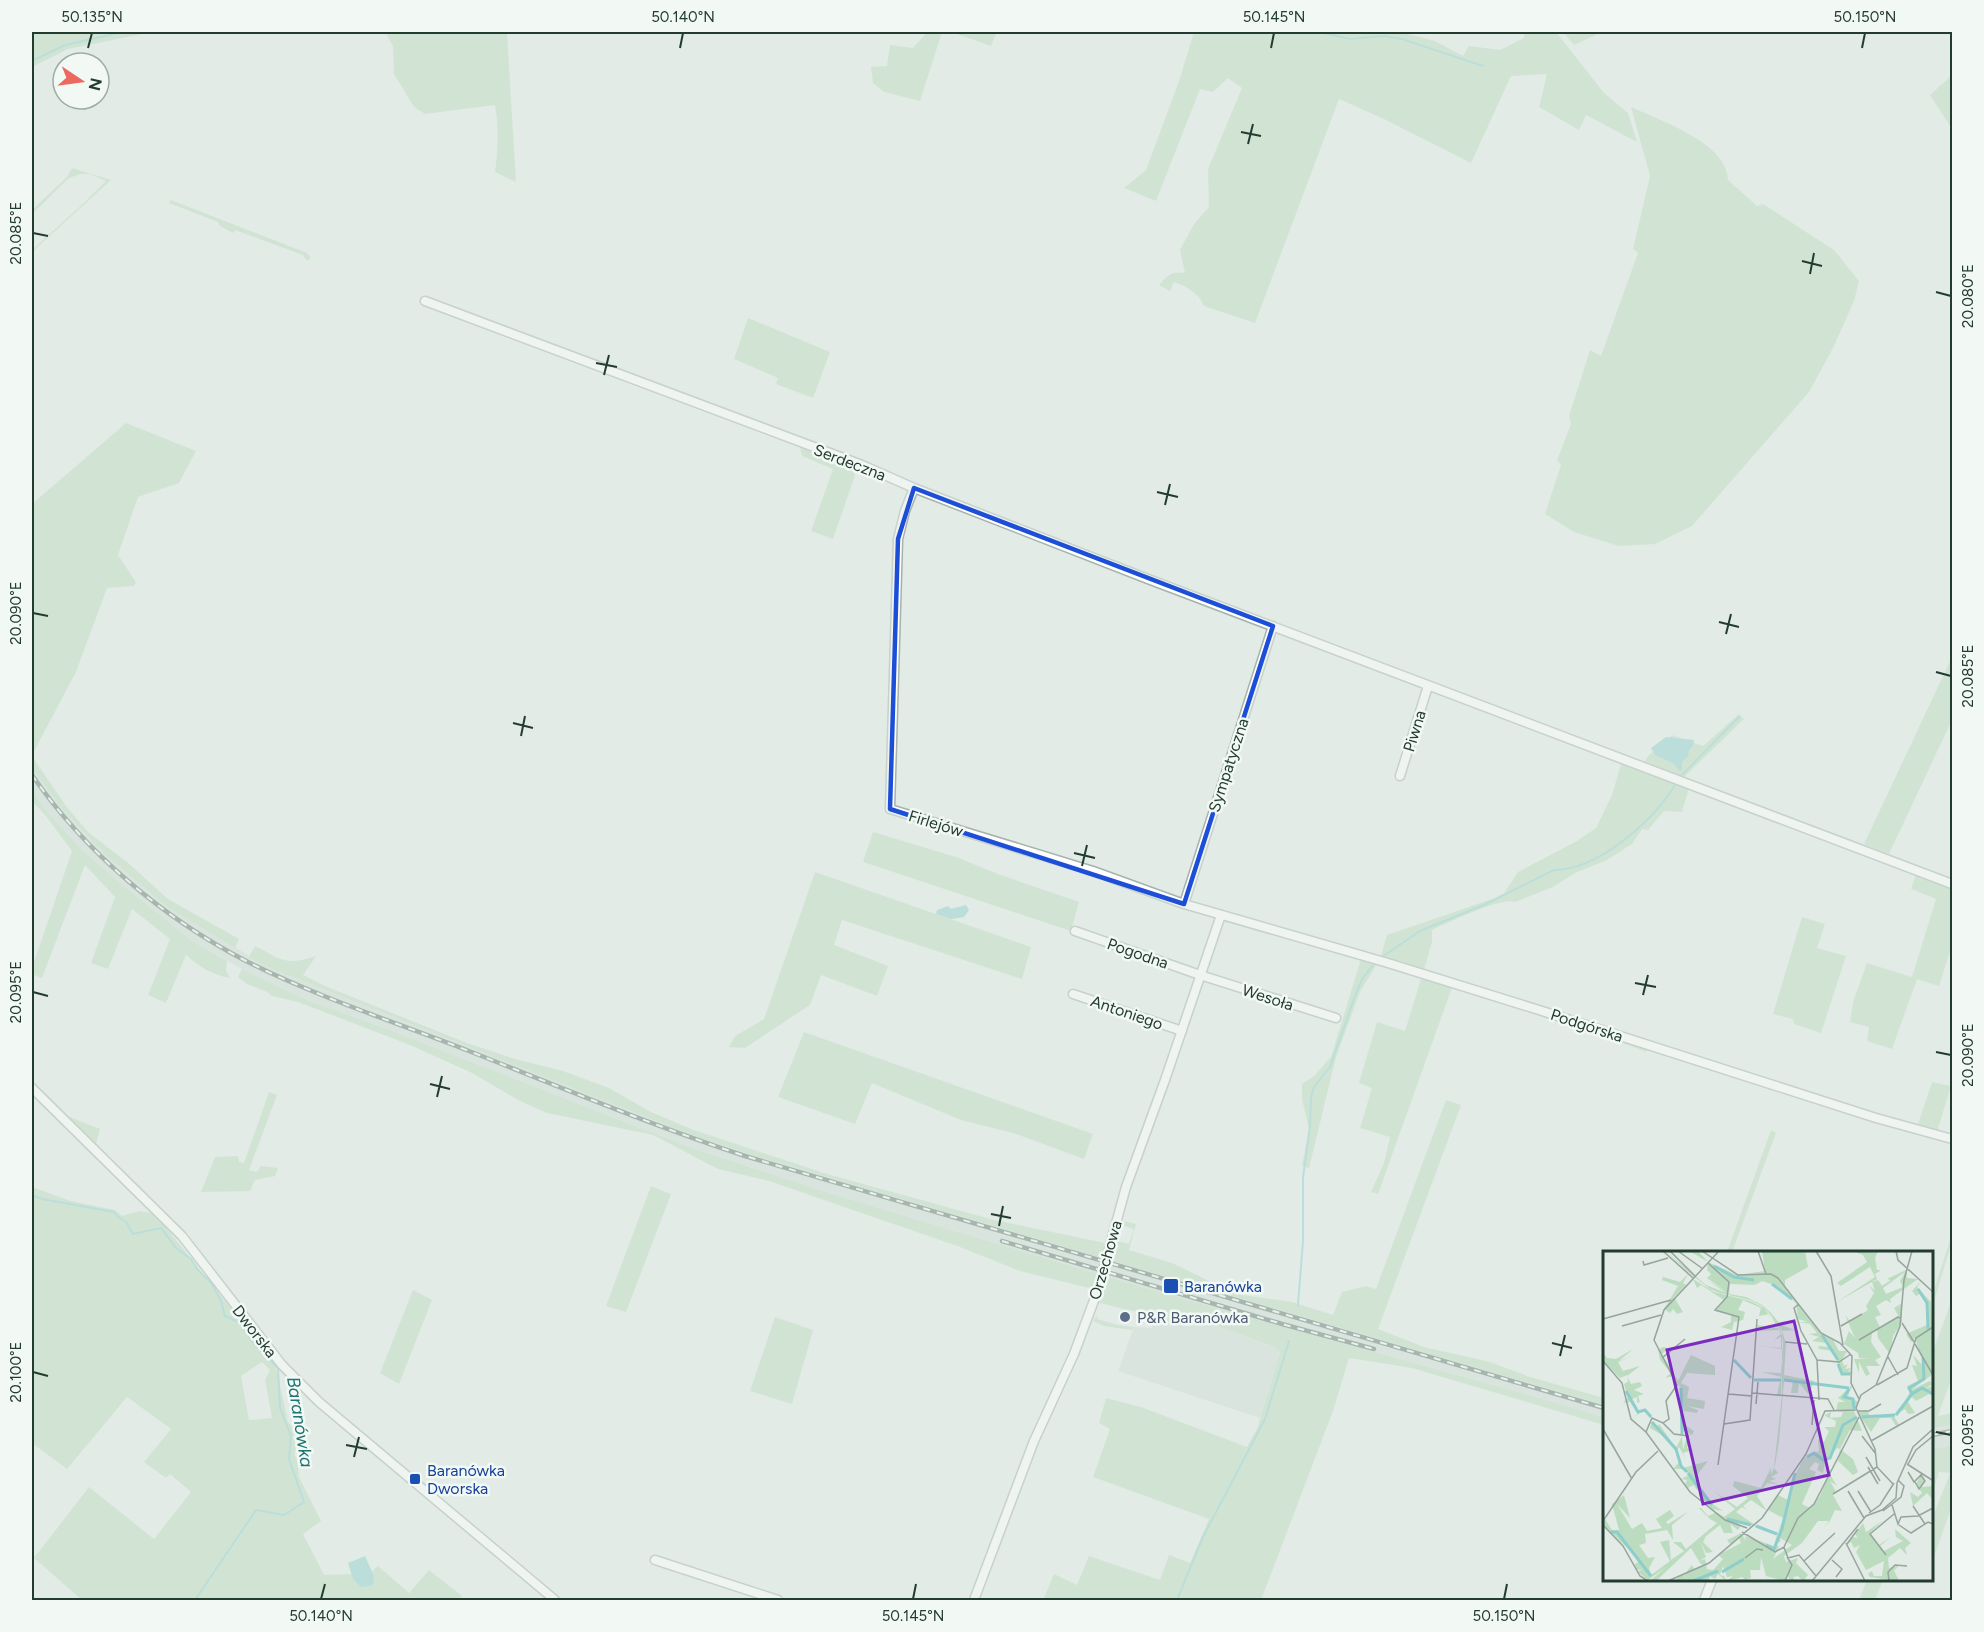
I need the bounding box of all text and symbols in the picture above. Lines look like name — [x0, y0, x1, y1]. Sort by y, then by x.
text: 50.135°N — [61, 8, 123, 26]
text: 50.140°N — [651, 8, 715, 26]
text: 50.145°N — [1243, 8, 1305, 26]
text: 50.150°N — [1834, 8, 1896, 26]
north arrow — [51, 51, 111, 111]
text: N — [84, 76, 106, 92]
text: 20.085°E — [7, 202, 25, 265]
text: 20.080°E — [1959, 264, 1977, 328]
street label: Serdeczna — [811, 440, 889, 485]
text: 20.090°E — [7, 581, 25, 645]
text: 20.085°E — [1959, 645, 1977, 708]
street label: Piwna — [1399, 708, 1430, 754]
street label: Sympatyczna — [1204, 716, 1253, 814]
street label: Firlejów — [906, 806, 966, 841]
street label: Pogodna — [1105, 934, 1171, 973]
text: 20.095°E — [7, 961, 25, 1023]
street label: Wesoła — [1240, 980, 1296, 1015]
street label: Antoniego — [1088, 991, 1165, 1034]
street label: Podgórska — [1548, 1005, 1625, 1046]
text: 20.090°E — [1959, 1023, 1977, 1087]
street label: Orzechowa — [1085, 1218, 1126, 1302]
inset map — [1603, 1251, 1933, 1581]
marker: Baranówka — [1162, 1277, 1180, 1295]
place label: Baranówka — [1184, 1277, 1262, 1296]
street label: Dworska — [228, 1301, 281, 1361]
place label: P&R Baranówka — [1137, 1308, 1248, 1327]
marker: P&R Baranówka — [1118, 1310, 1132, 1324]
text: 20.100°E — [7, 1342, 25, 1402]
water label: Baranówka — [282, 1375, 318, 1469]
text: 20.095°E — [1959, 1404, 1977, 1466]
place label: Baranówka Dworska — [427, 1461, 505, 1498]
marker: Baranówka Dworska — [408, 1472, 422, 1486]
text: 50.140°N — [289, 1607, 353, 1625]
text: 50.145°N — [882, 1607, 944, 1625]
text: 50.150°N — [1473, 1607, 1535, 1625]

